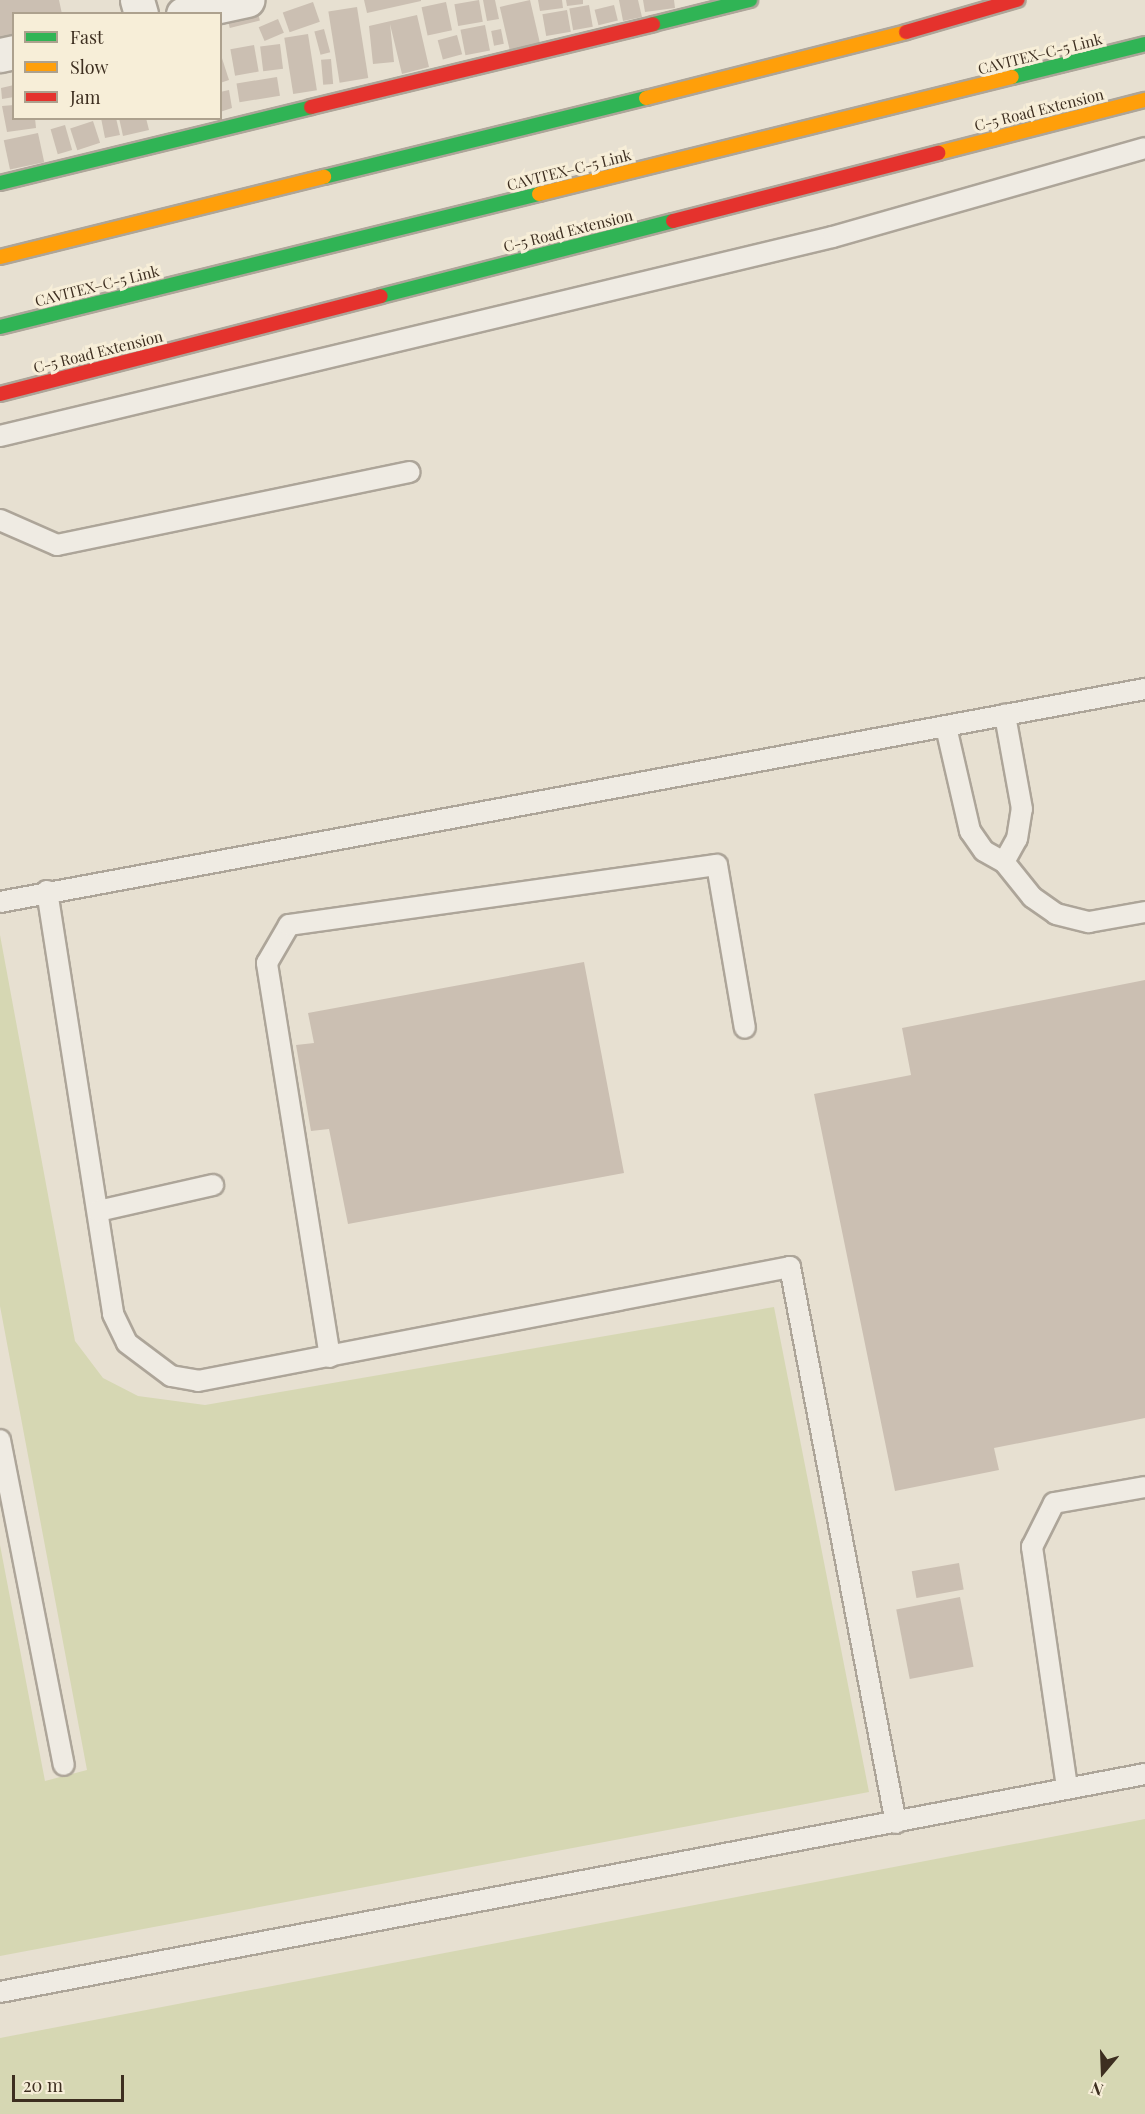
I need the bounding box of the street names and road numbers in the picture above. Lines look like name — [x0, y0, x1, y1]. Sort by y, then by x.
street label: CAVITEX–C-5 Link — [976, 30, 1104, 78]
street label: C-5 Road Extension — [972, 85, 1106, 135]
street label: CAVITEX–C-5 Link — [505, 146, 633, 194]
street label: C-5 Road Extension — [501, 206, 635, 256]
street label: CAVITEX–C-5 Link — [33, 262, 161, 310]
street label: C-5 Road Extension — [31, 327, 165, 377]

